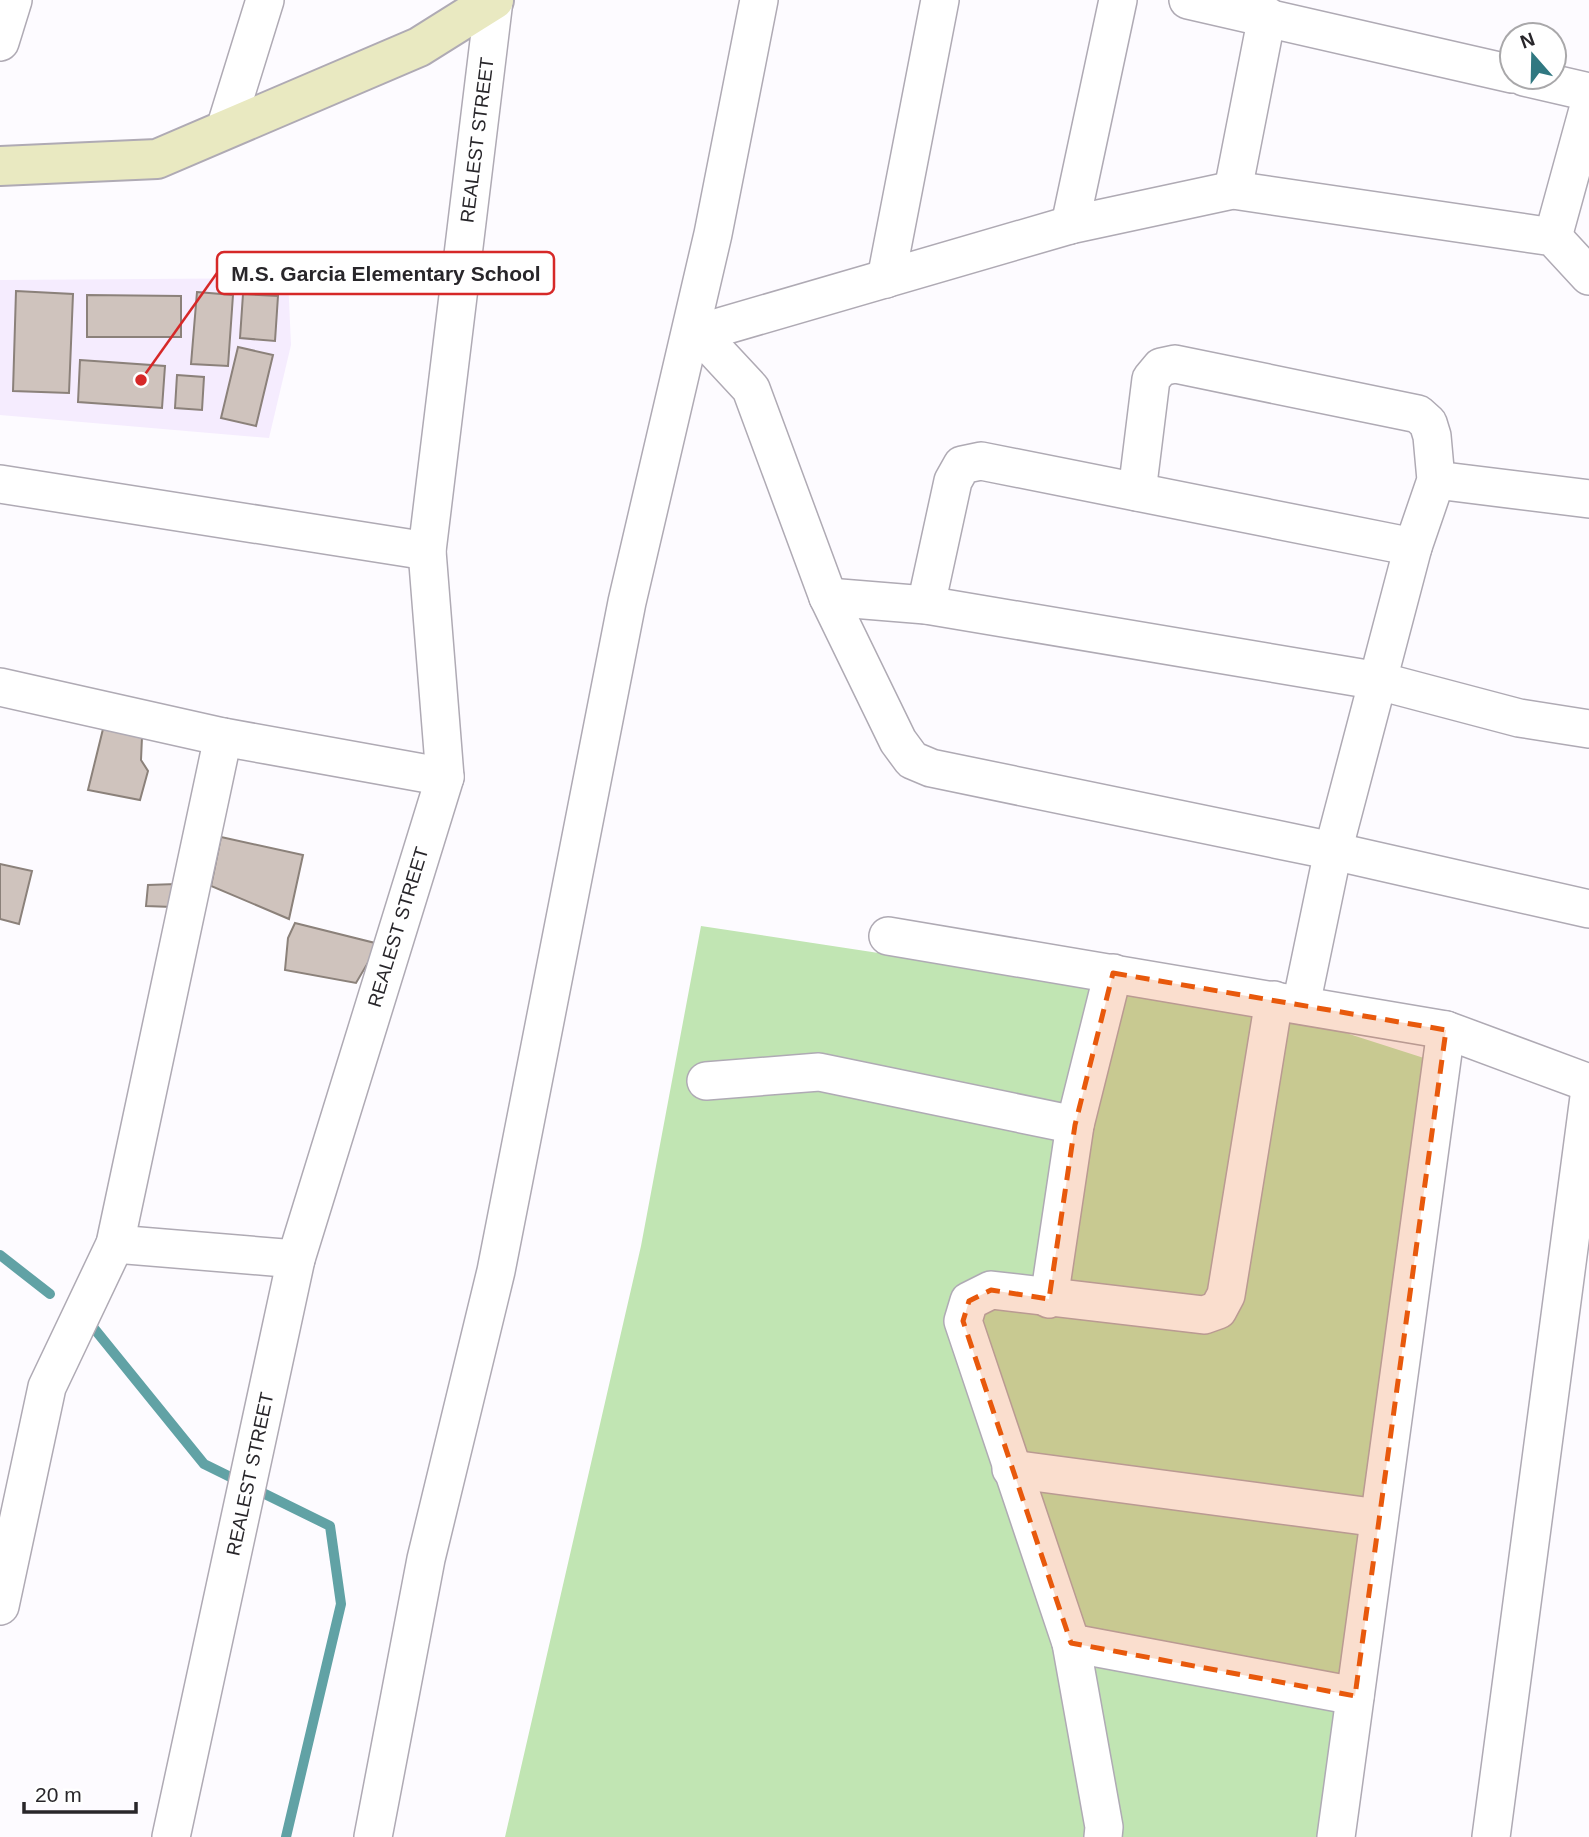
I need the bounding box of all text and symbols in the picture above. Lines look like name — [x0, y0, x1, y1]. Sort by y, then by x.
north arrow — [1498, 21, 1568, 91]
text: N — [1517, 28, 1537, 53]
street label: REALEST STREET — [456, 56, 498, 224]
callout: M.S. Garcia Elementary School — [217, 252, 554, 294]
text: M.S. Garcia Elementary School — [231, 262, 541, 285]
street label: REALEST STREET — [364, 844, 432, 1010]
street label: REALEST STREET — [222, 1390, 278, 1558]
scale bar — [24, 1770, 136, 1814]
text: 20 m — [35, 1783, 82, 1806]

